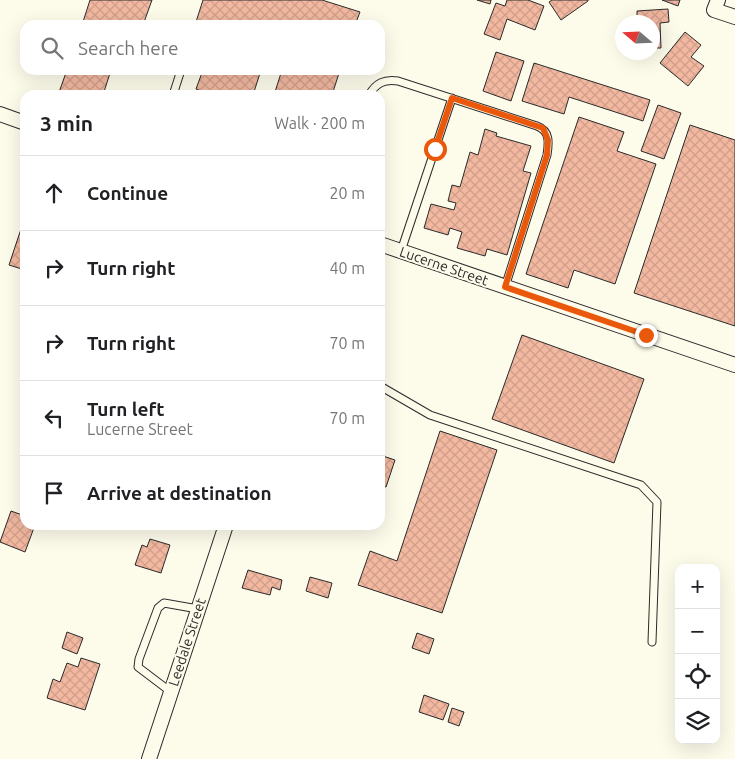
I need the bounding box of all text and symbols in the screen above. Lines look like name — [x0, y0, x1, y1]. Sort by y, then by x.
north arrow — [615, 15, 660, 60]
search box — [20, 20, 385, 75]
icon: search — [38, 34, 66, 62]
text: Search here — [78, 37, 178, 59]
text: 3 min — [40, 111, 93, 135]
text: Walk · 200 m — [274, 114, 365, 132]
route start — [424, 138, 447, 161]
icon: ahead — [40, 179, 68, 207]
text: Continue — [87, 182, 168, 204]
text: 20 m — [329, 184, 365, 202]
street label: Lucerne Street — [398, 243, 491, 289]
icon: right — [40, 254, 68, 282]
text: Turn right — [87, 257, 175, 279]
text: 40 m — [329, 259, 365, 277]
route end — [635, 324, 658, 347]
icon: right — [40, 329, 68, 357]
text: Turn right — [87, 332, 175, 354]
text: 70 m — [329, 334, 365, 352]
text: Turn left — [87, 398, 165, 420]
icon: left — [40, 404, 68, 432]
text: 70 m — [329, 409, 365, 427]
text: Lucerne Street — [87, 420, 193, 438]
icon: arrive — [40, 479, 68, 507]
text: Arrive at destination — [87, 482, 272, 504]
map controls — [675, 564, 720, 744]
button: + — [675, 564, 720, 609]
street label: Leedale Street — [165, 595, 209, 688]
button: − — [675, 609, 720, 654]
button: locate — [675, 654, 720, 699]
button: layers — [675, 699, 720, 744]

